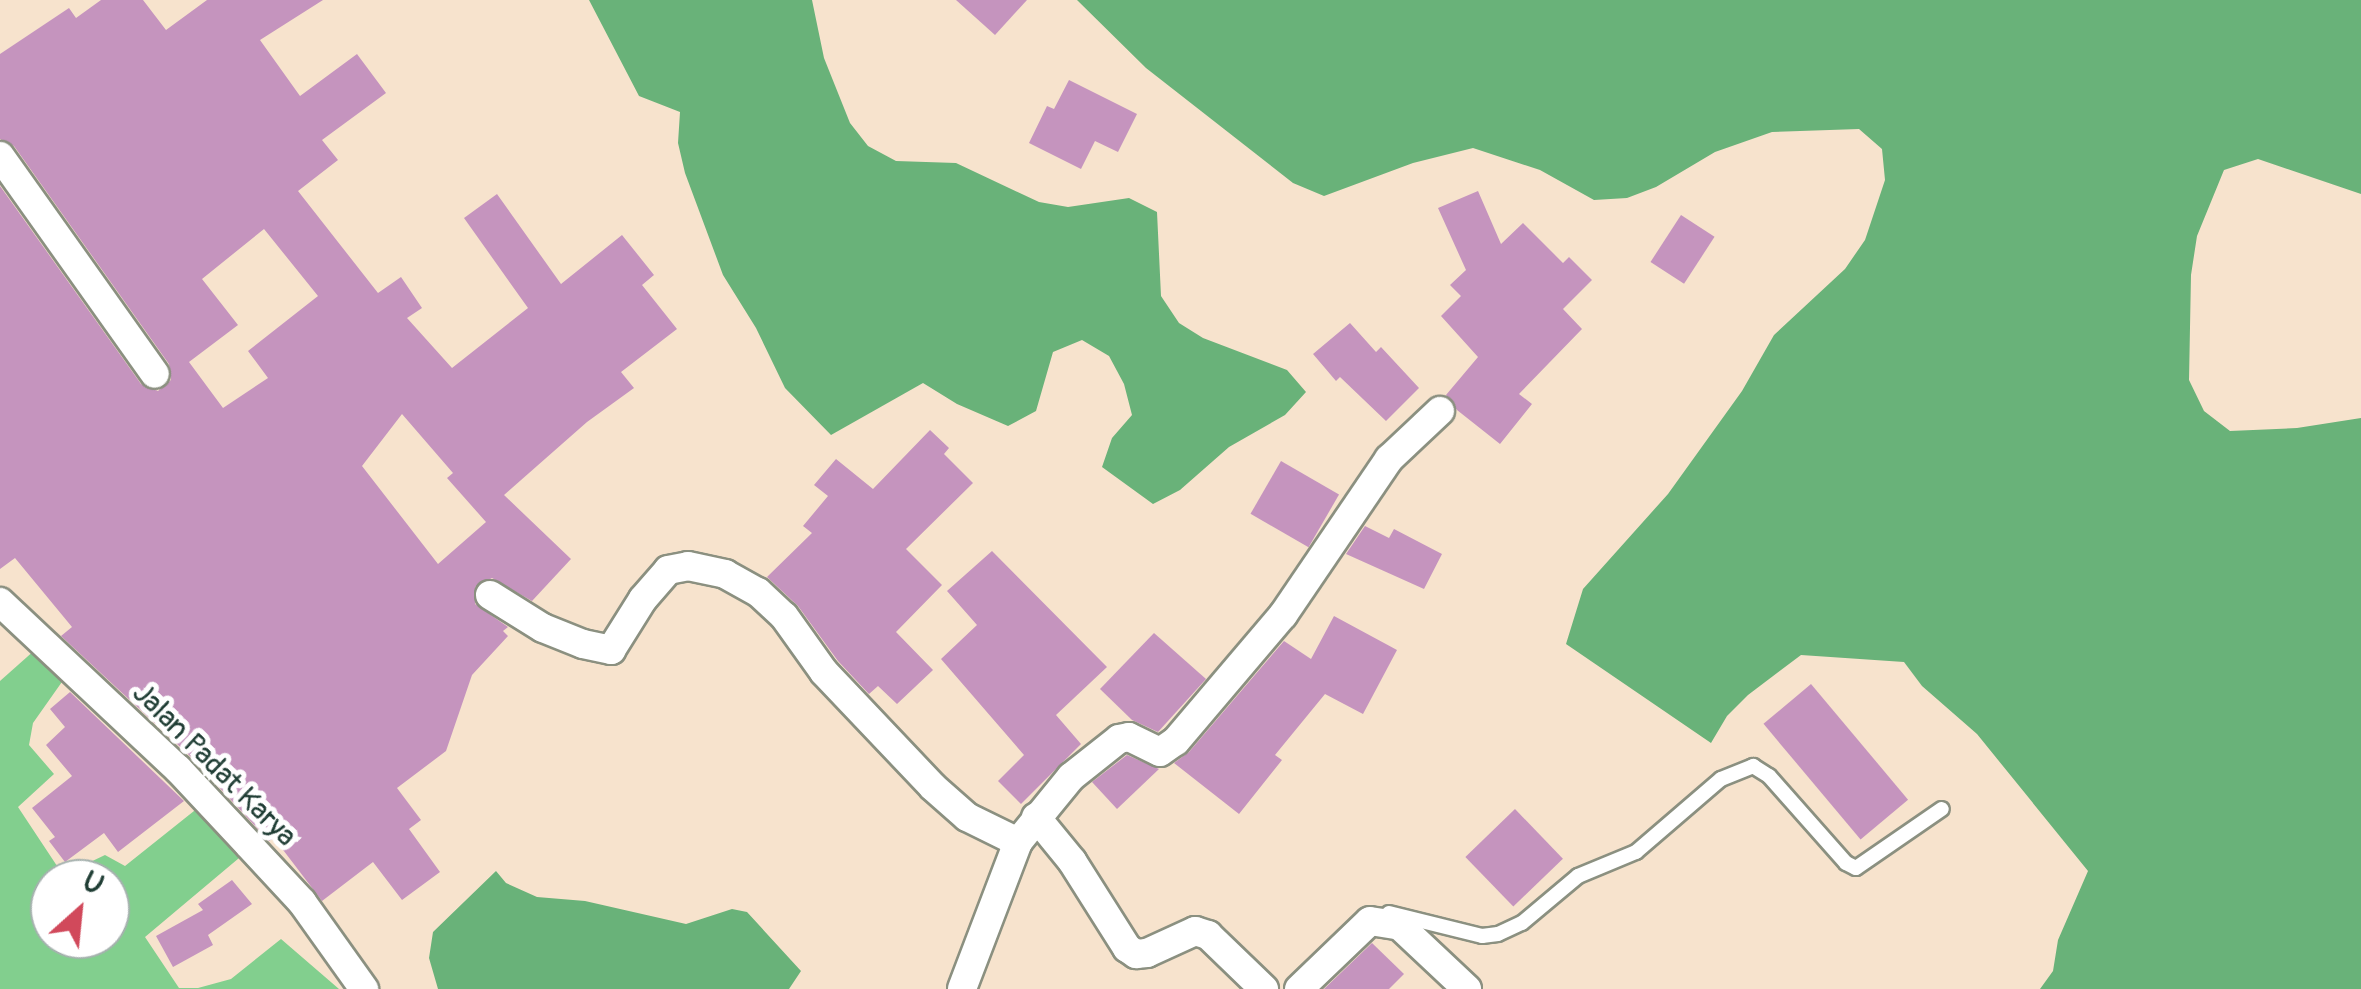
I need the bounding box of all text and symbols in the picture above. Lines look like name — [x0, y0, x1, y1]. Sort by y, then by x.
street label: Jalan Padat Karya — [124, 675, 304, 855]
north arrow — [30, 859, 130, 959]
text: U — [77, 864, 109, 903]

